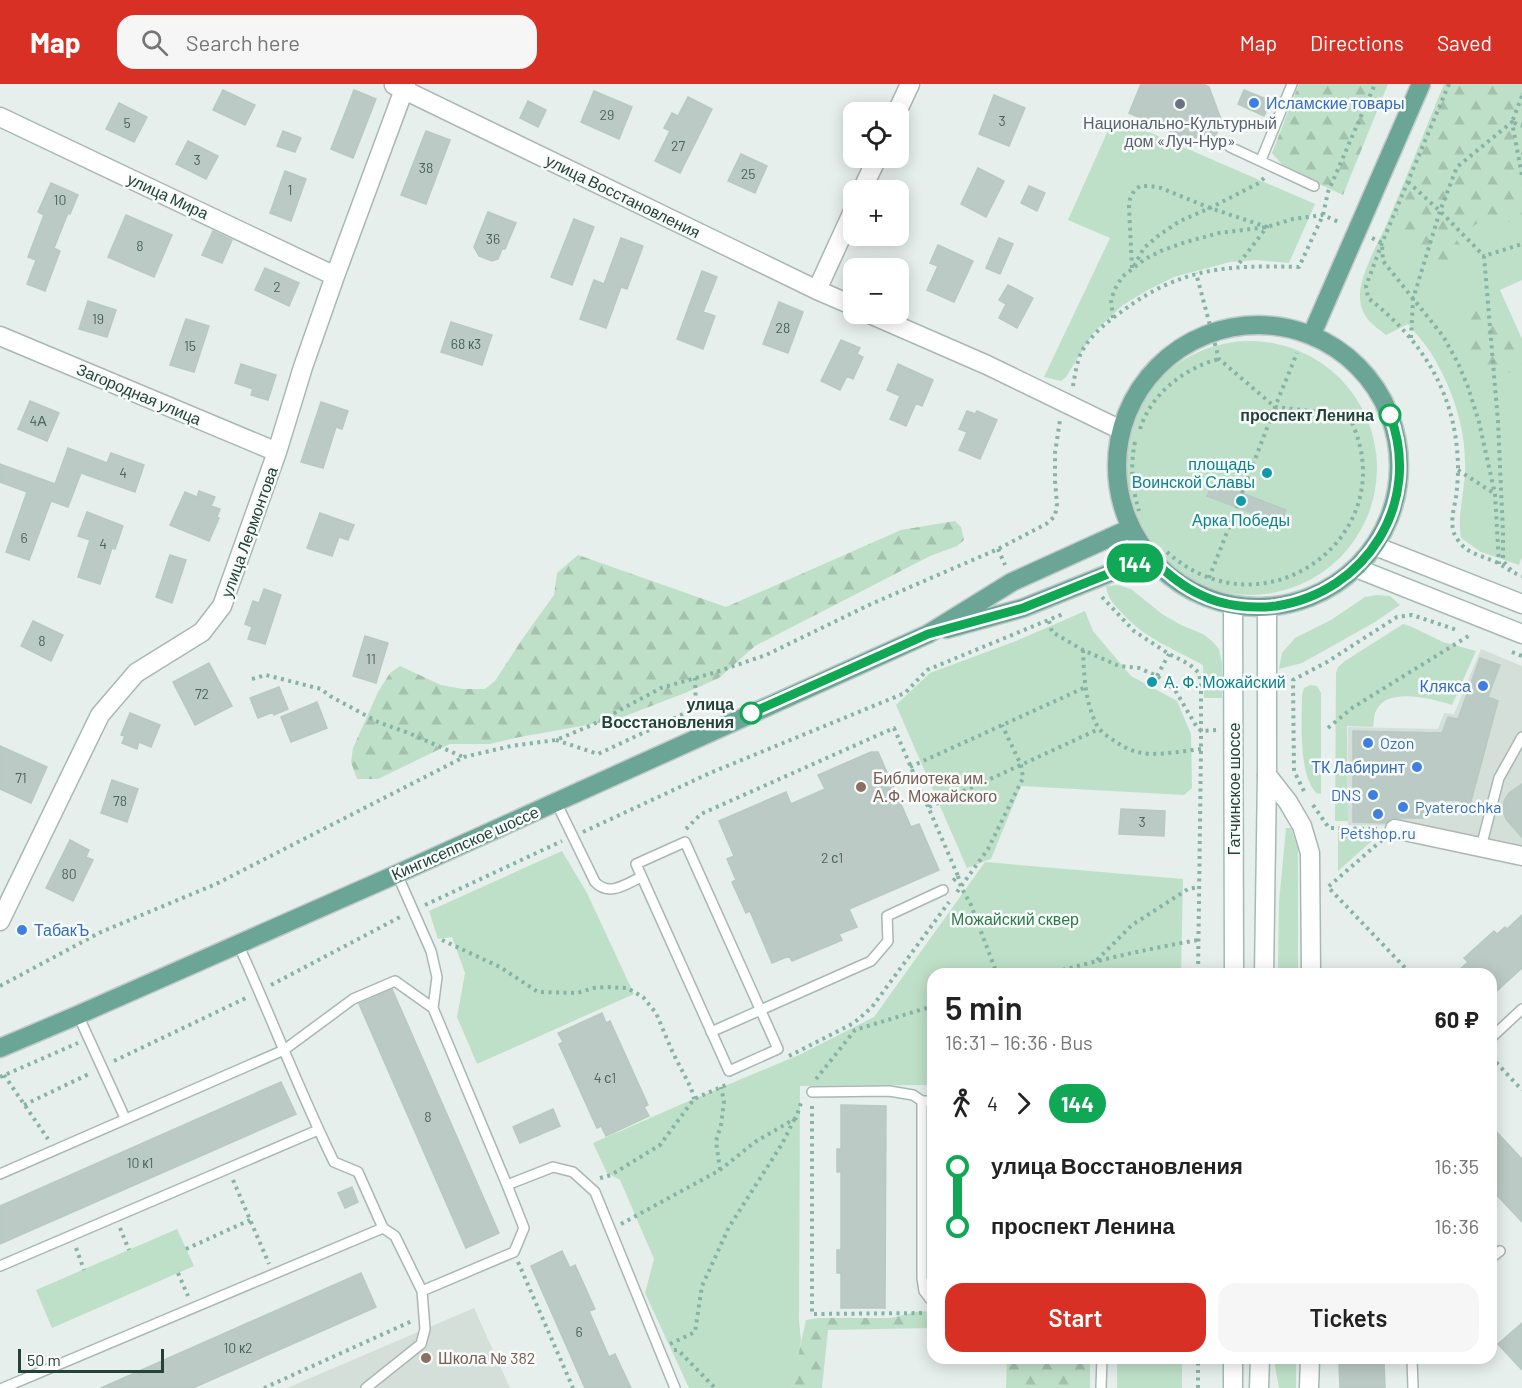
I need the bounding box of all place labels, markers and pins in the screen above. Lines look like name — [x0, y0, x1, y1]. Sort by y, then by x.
place label: Исламские товары — [1266, 93, 1404, 112]
marker: Исламские товары — [1247, 96, 1261, 110]
marker: Национально-Культурный дом «Луч-Нур» — [1173, 97, 1187, 111]
place label: Национально-Культурный дом «Луч-Нур» — [1083, 113, 1277, 150]
marker: проспект Ленина — [1379, 404, 1401, 426]
place label: проспект Ленина — [1240, 405, 1374, 424]
place label: площадь Воинской Славы — [1132, 454, 1255, 491]
marker: площадь Воинской Славы — [1260, 466, 1274, 480]
marker: Арка Победы — [1234, 494, 1248, 508]
place label: Арка Победы — [1192, 510, 1290, 529]
place label: А. Ф. Можайский — [1164, 672, 1286, 691]
marker: А. Ф. Можайский — [1145, 675, 1159, 689]
place label: Клякса — [1420, 676, 1471, 695]
marker: Клякса — [1476, 679, 1490, 693]
place label: улица Восстановления — [602, 694, 734, 731]
marker: улица Восстановления — [740, 702, 762, 724]
place label: Ozon — [1380, 733, 1414, 752]
marker: Ozon — [1361, 736, 1375, 750]
place label: ТК Лабиринт — [1311, 757, 1406, 776]
marker: ТК Лабиринт — [1410, 760, 1424, 774]
place label: Библиотека им. А.Ф. Можайского — [873, 768, 997, 805]
marker: Библиотека им. А.Ф. Можайского — [854, 780, 868, 794]
place label: DNS — [1331, 785, 1361, 804]
marker: DNS — [1366, 788, 1380, 802]
place label: Pyaterochka — [1415, 797, 1501, 816]
marker: Pyaterochka — [1396, 800, 1410, 814]
marker: Petshop.ru — [1371, 807, 1385, 821]
place label: Petshop.ru — [1340, 823, 1416, 842]
place label: ТабакЪ — [34, 920, 89, 939]
marker: ТабакЪ — [15, 923, 29, 937]
place label: Школа № 382 — [438, 1348, 535, 1367]
marker: Школа № 382 — [419, 1351, 433, 1365]

